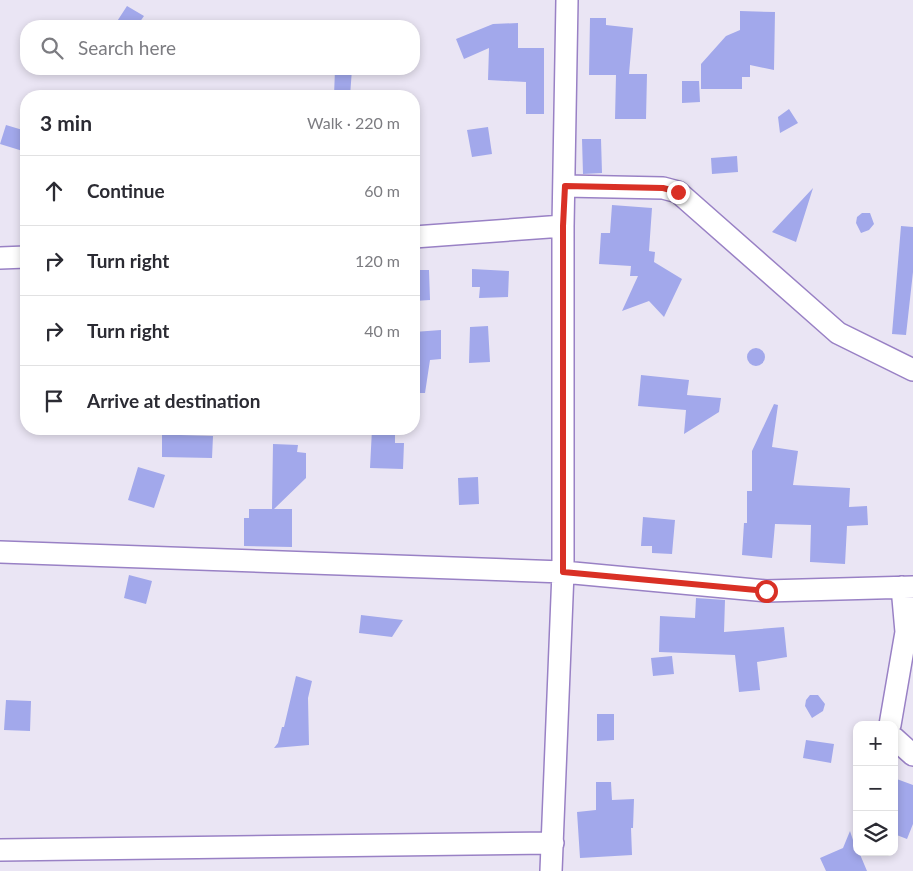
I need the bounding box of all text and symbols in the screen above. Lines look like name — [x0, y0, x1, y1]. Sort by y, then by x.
search box — [20, 20, 420, 75]
icon: search — [38, 34, 66, 62]
text: Search here — [78, 36, 176, 59]
text: 3 min — [40, 110, 92, 135]
text: Walk · 220 m — [307, 113, 400, 132]
icon: ahead — [40, 177, 68, 205]
text: Continue — [87, 179, 165, 202]
text: 60 m — [364, 181, 400, 200]
route end — [667, 181, 690, 204]
icon: right — [40, 247, 68, 275]
text: Turn right — [87, 249, 169, 272]
text: 120 m — [355, 251, 400, 270]
icon: right — [40, 317, 68, 345]
text: Turn right — [87, 319, 169, 342]
text: 40 m — [364, 321, 400, 340]
icon: arrive — [40, 387, 68, 415]
text: Arrive at destination — [87, 389, 260, 412]
route start — [755, 580, 778, 603]
map controls — [853, 721, 898, 856]
button: + — [853, 721, 898, 766]
button: − — [853, 766, 898, 811]
button: layers — [853, 811, 898, 856]

